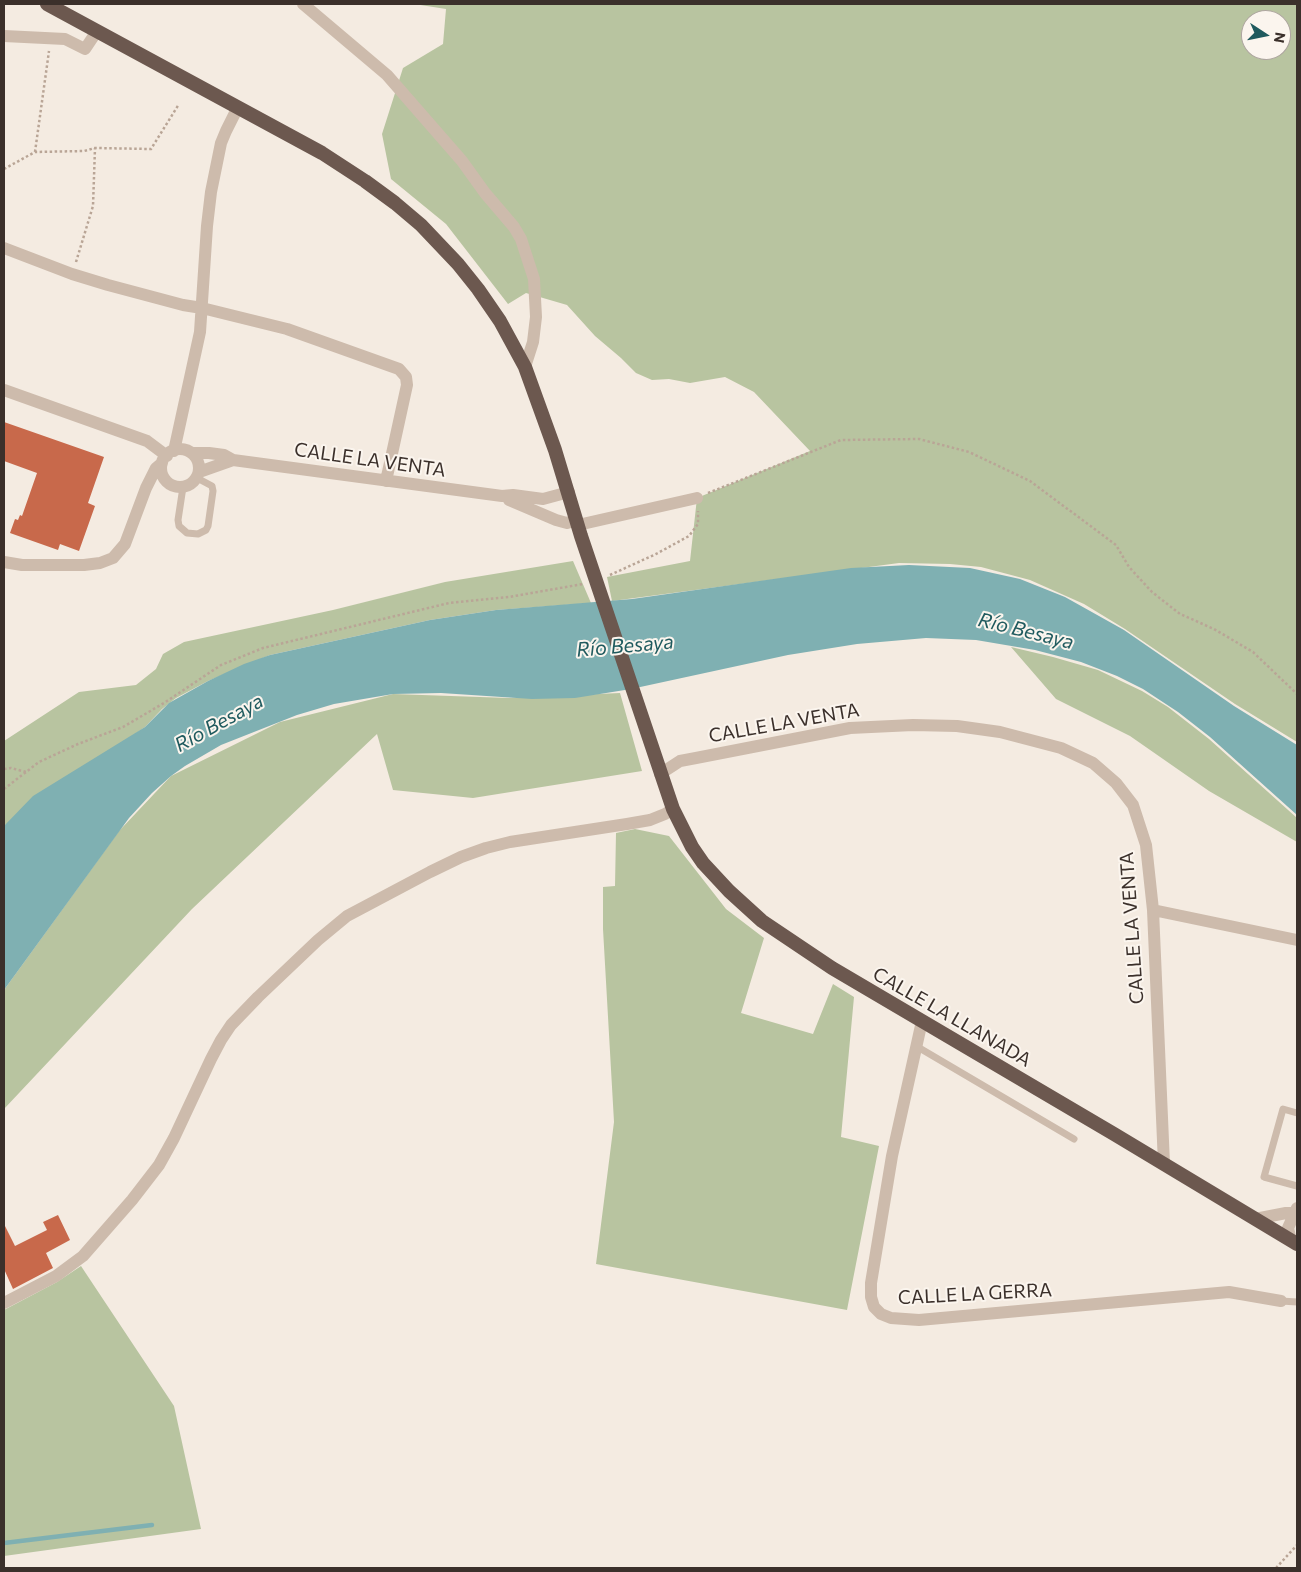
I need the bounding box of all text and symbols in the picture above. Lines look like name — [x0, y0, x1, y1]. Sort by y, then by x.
north arrow — [1241, 10, 1291, 60]
text: N — [1271, 31, 1290, 45]
street label: CALLE LA VENTA — [293, 438, 447, 482]
water label: Río Besaya — [976, 608, 1076, 654]
water label: Río Besaya — [575, 630, 675, 662]
water label: Río Besaya — [171, 689, 267, 757]
street label: CALLE LA VENTA — [707, 699, 861, 747]
street label: CALLE LA VENTA — [1115, 851, 1149, 1005]
street label: CALLE LA LLANADA — [869, 962, 1035, 1072]
street label: CALLE LA GERRA — [897, 1279, 1053, 1309]

